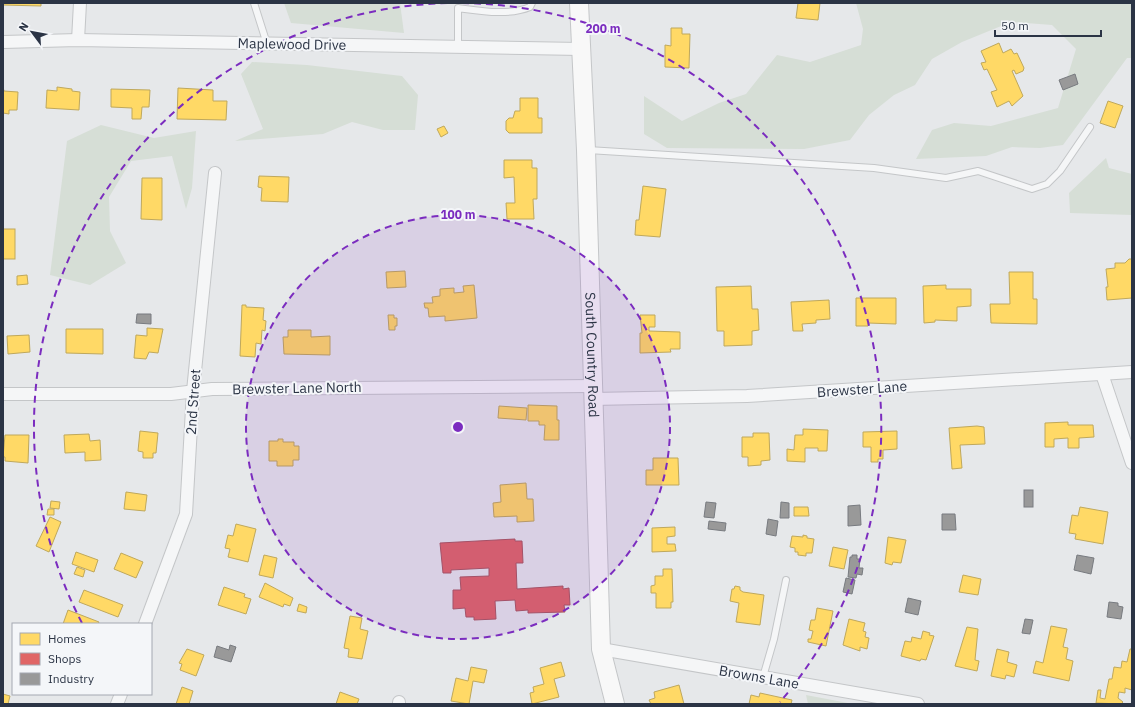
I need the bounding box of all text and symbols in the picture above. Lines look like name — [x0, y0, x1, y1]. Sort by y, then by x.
north arrow — [12, 12, 52, 52]
scale bar — [995, 12, 1101, 38]
text: 50 m — [1001, 18, 1029, 33]
text: N — [15, 20, 32, 34]
text: 200 m — [585, 21, 621, 36]
street label: Maplewood Drive — [238, 34, 347, 54]
text: 100 m — [440, 207, 476, 222]
street label: South Country Road — [581, 292, 603, 418]
street label: 2nd Street — [182, 368, 204, 436]
street label: Brewster Lane — [816, 377, 908, 401]
street label: Brewster Lane North — [232, 378, 362, 398]
centre of rings — [451, 420, 465, 434]
legend — [12, 623, 152, 695]
text: Homes — [48, 631, 86, 646]
text: Shops — [48, 651, 81, 666]
street label: Browns Lane — [718, 661, 801, 693]
text: Industry — [48, 671, 94, 686]

